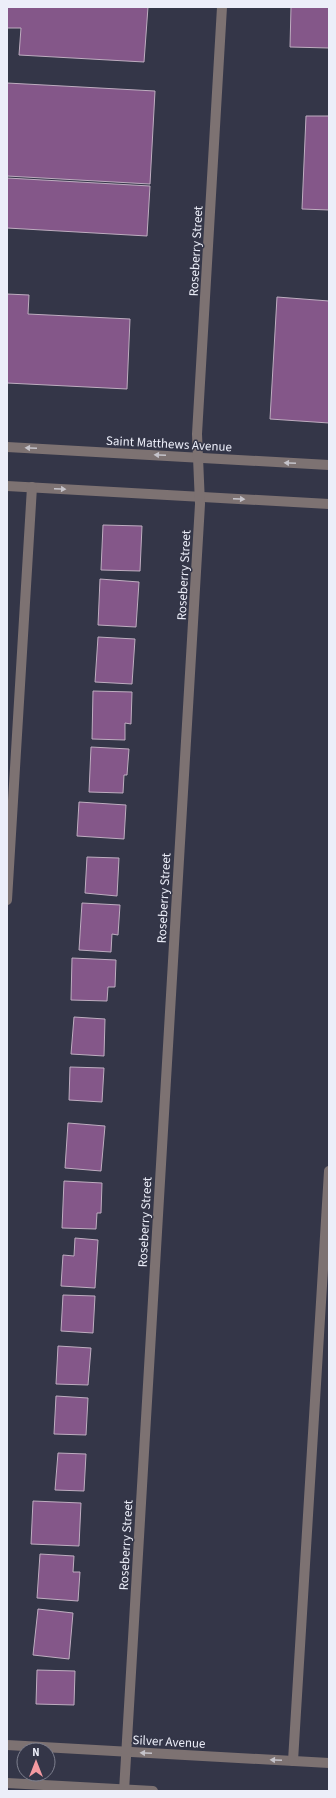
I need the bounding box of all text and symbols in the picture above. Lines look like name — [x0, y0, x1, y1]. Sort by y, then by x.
street label: Roseberry Street — [185, 205, 207, 297]
street label: Saint Matthews Avenue — [105, 432, 232, 456]
one-way arrow — [24, 444, 37, 451]
one-way arrow — [154, 452, 166, 459]
one-way arrow — [283, 460, 296, 466]
one-way arrow — [54, 486, 67, 492]
one-way arrow — [233, 496, 245, 503]
street label: Roseberry Street — [173, 529, 195, 621]
street label: Roseberry Street — [153, 852, 175, 944]
street label: Roseberry Street — [134, 1176, 156, 1268]
street label: Roseberry Street — [115, 1499, 137, 1591]
street label: Silver Avenue — [132, 1731, 206, 1753]
north arrow — [16, 1742, 56, 1782]
text: N — [32, 1745, 40, 1760]
one-way arrow — [140, 1749, 152, 1756]
one-way arrow — [269, 1757, 282, 1763]

